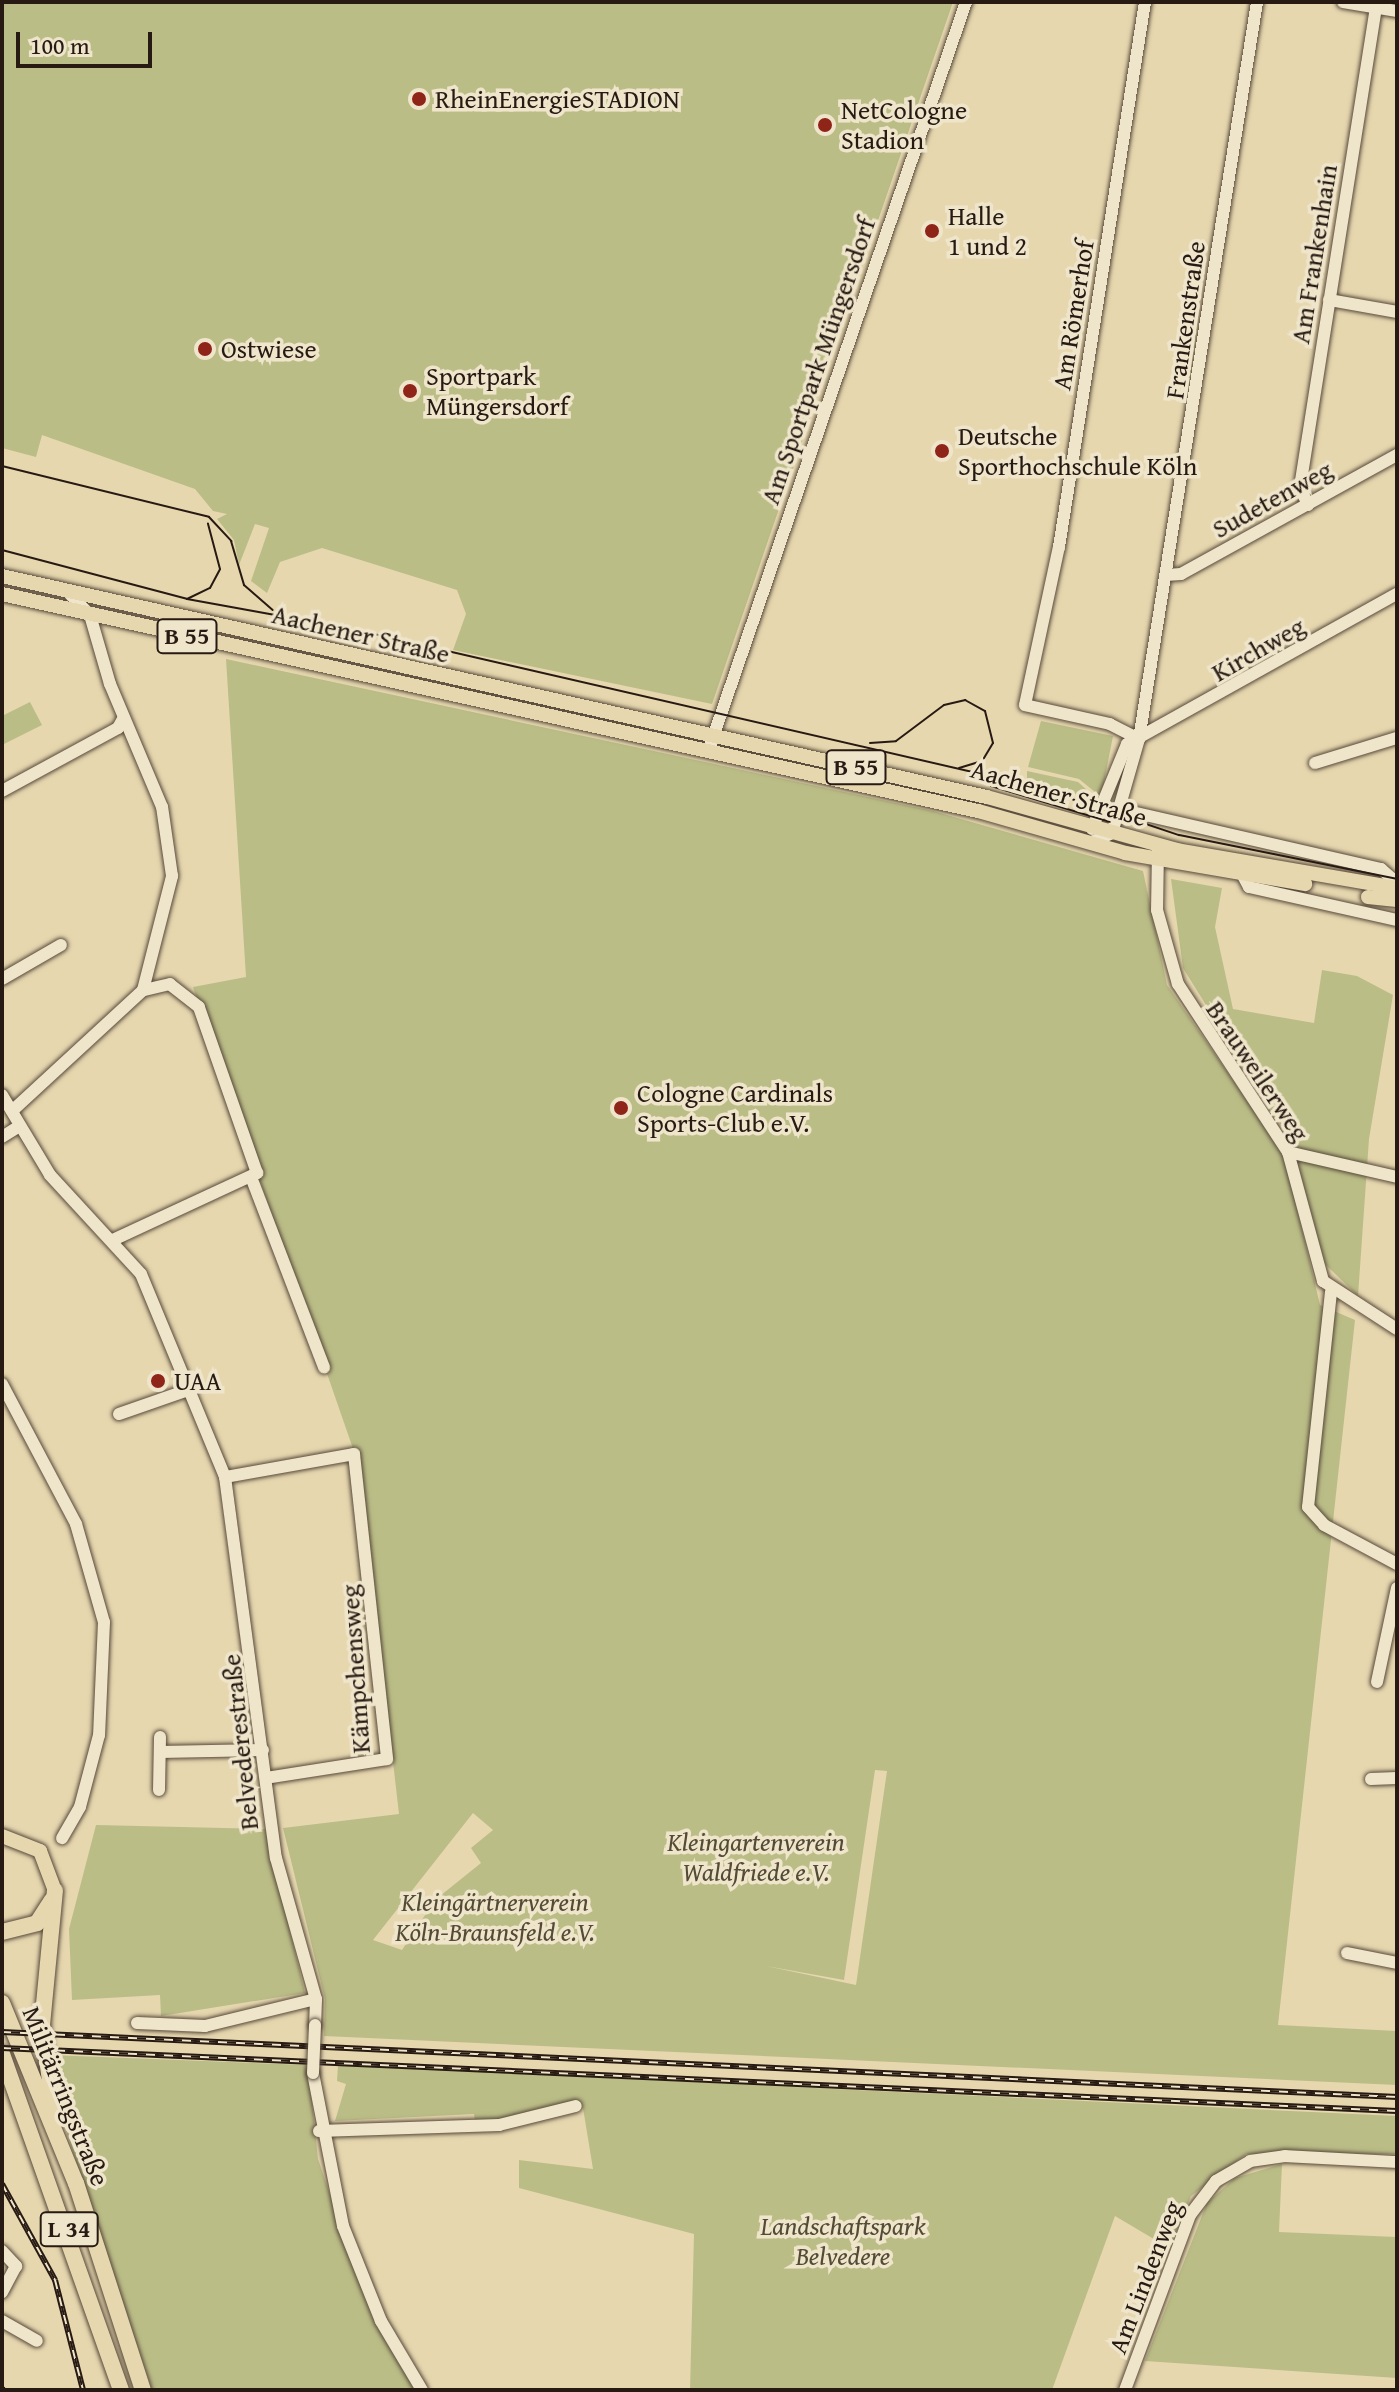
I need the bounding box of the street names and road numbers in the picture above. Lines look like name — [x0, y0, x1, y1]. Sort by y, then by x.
street label: Am Frankenhain — [1284, 162, 1344, 346]
street label: Am Sportpark Müngersdorf — [754, 214, 882, 508]
street label: Am Römerhof — [1046, 238, 1100, 392]
street label: Frankenstraße — [1158, 239, 1212, 401]
street label: Sudetenweg — [1207, 453, 1337, 545]
street label: Aachener Straße — [269, 598, 453, 670]
street label: Kirchweg — [1206, 610, 1310, 688]
road number: B 55 — [155, 616, 219, 656]
road number: B 55 — [824, 747, 888, 787]
street label: Aachener Straße — [968, 753, 1150, 833]
street label: Brauweilerweg — [1200, 995, 1316, 1147]
street label: Kämpchensweg — [334, 1584, 376, 1754]
street label: Belvederestraße — [215, 1652, 265, 1832]
street label: Militärringstraße — [16, 2002, 116, 2190]
street label: Am Lindenweg — [1102, 2196, 1188, 2358]
road number: L 34 — [39, 2209, 99, 2249]

